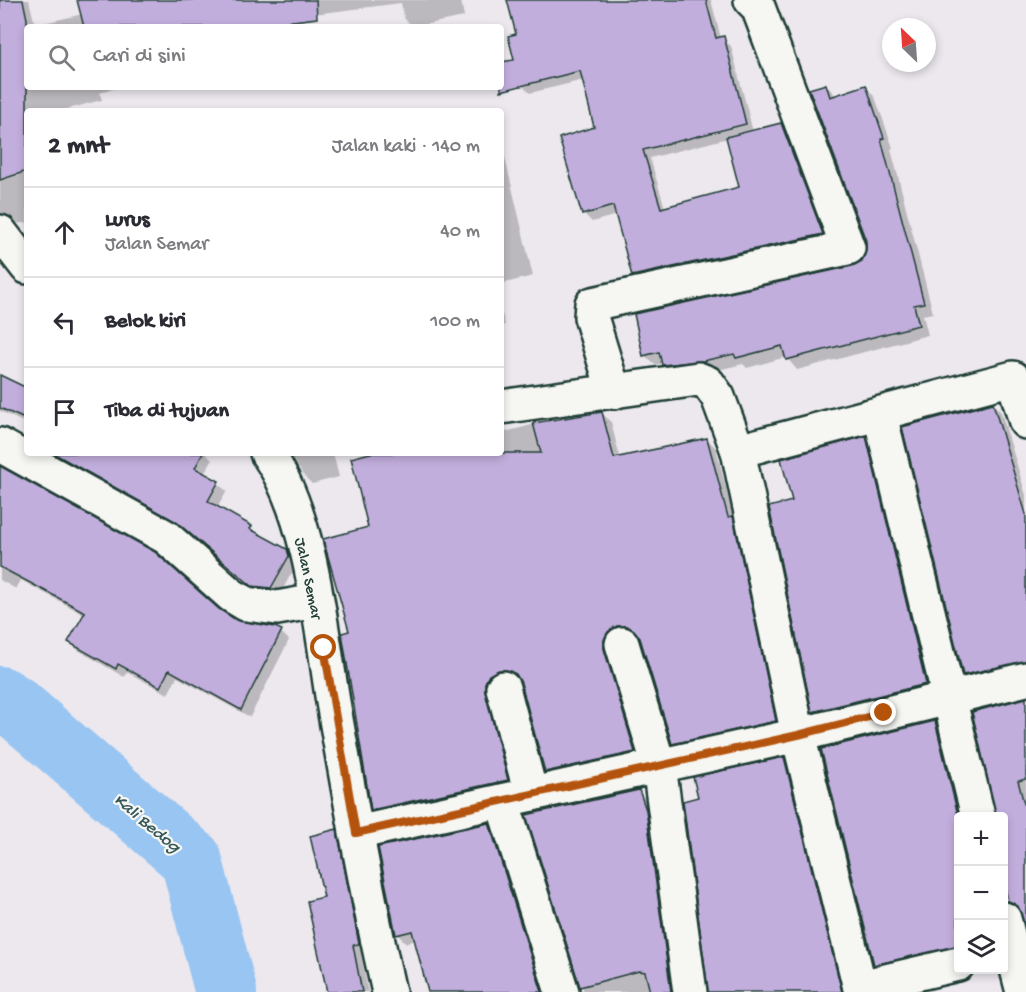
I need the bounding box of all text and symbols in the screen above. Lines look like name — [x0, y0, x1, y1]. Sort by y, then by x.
north arrow — [882, 18, 936, 72]
search box — [24, 24, 504, 90]
icon: search — [45, 41, 78, 74]
text: Cari di sini — [93, 44, 186, 70]
text: 2 mnt — [48, 132, 108, 163]
text: Jalan kaki · 140 m — [332, 136, 480, 159]
text: Lurus — [105, 208, 150, 234]
icon: ahead — [48, 216, 81, 249]
text: 40 m — [440, 221, 480, 244]
text: Jalan Semar — [105, 234, 208, 257]
icon: left — [48, 306, 81, 339]
text: Belok kiri — [105, 309, 186, 335]
text: 100 m — [430, 311, 480, 334]
icon: arrive — [48, 396, 81, 429]
text: Tiba di tujuan — [105, 399, 229, 425]
street label: Jalan Semar — [289, 536, 325, 622]
route start — [310, 634, 336, 660]
route end — [870, 699, 896, 725]
water label: Kali Bedog — [109, 790, 185, 859]
map controls — [954, 812, 1008, 974]
button: + — [954, 812, 1008, 866]
button: − — [954, 866, 1008, 920]
button: layers — [954, 920, 1008, 974]

